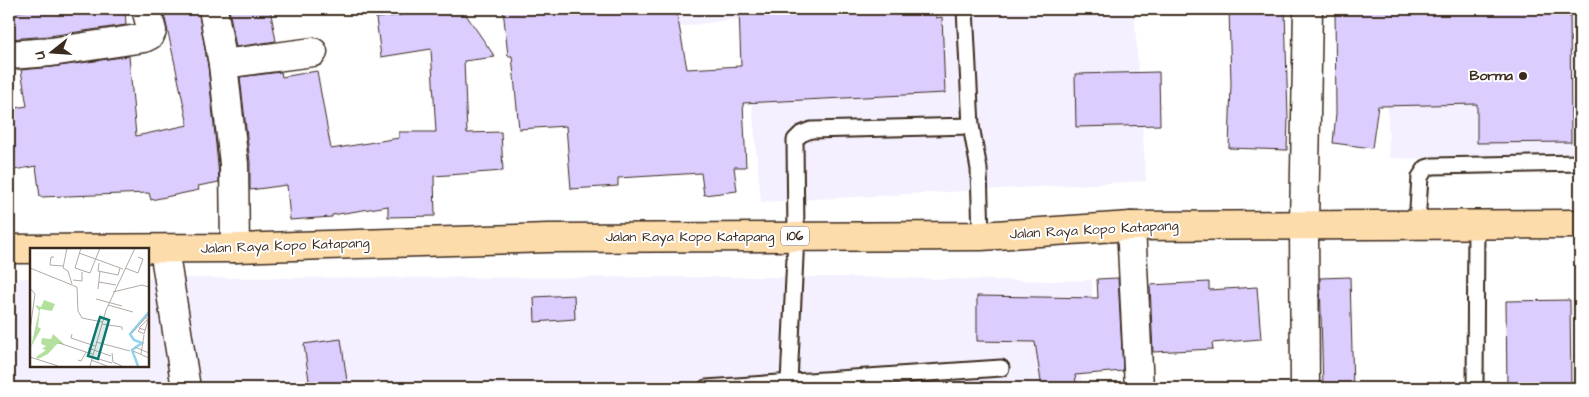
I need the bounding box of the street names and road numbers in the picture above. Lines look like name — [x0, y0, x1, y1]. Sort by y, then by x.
street label: Jalan Raya Kopo Katapang — [1009, 216, 1179, 244]
street label: Jalan Raya Kopo Katapang — [605, 227, 775, 247]
road number: 106 — [781, 227, 809, 246]
street label: Jalan Raya Kopo Katapang — [200, 233, 370, 259]

